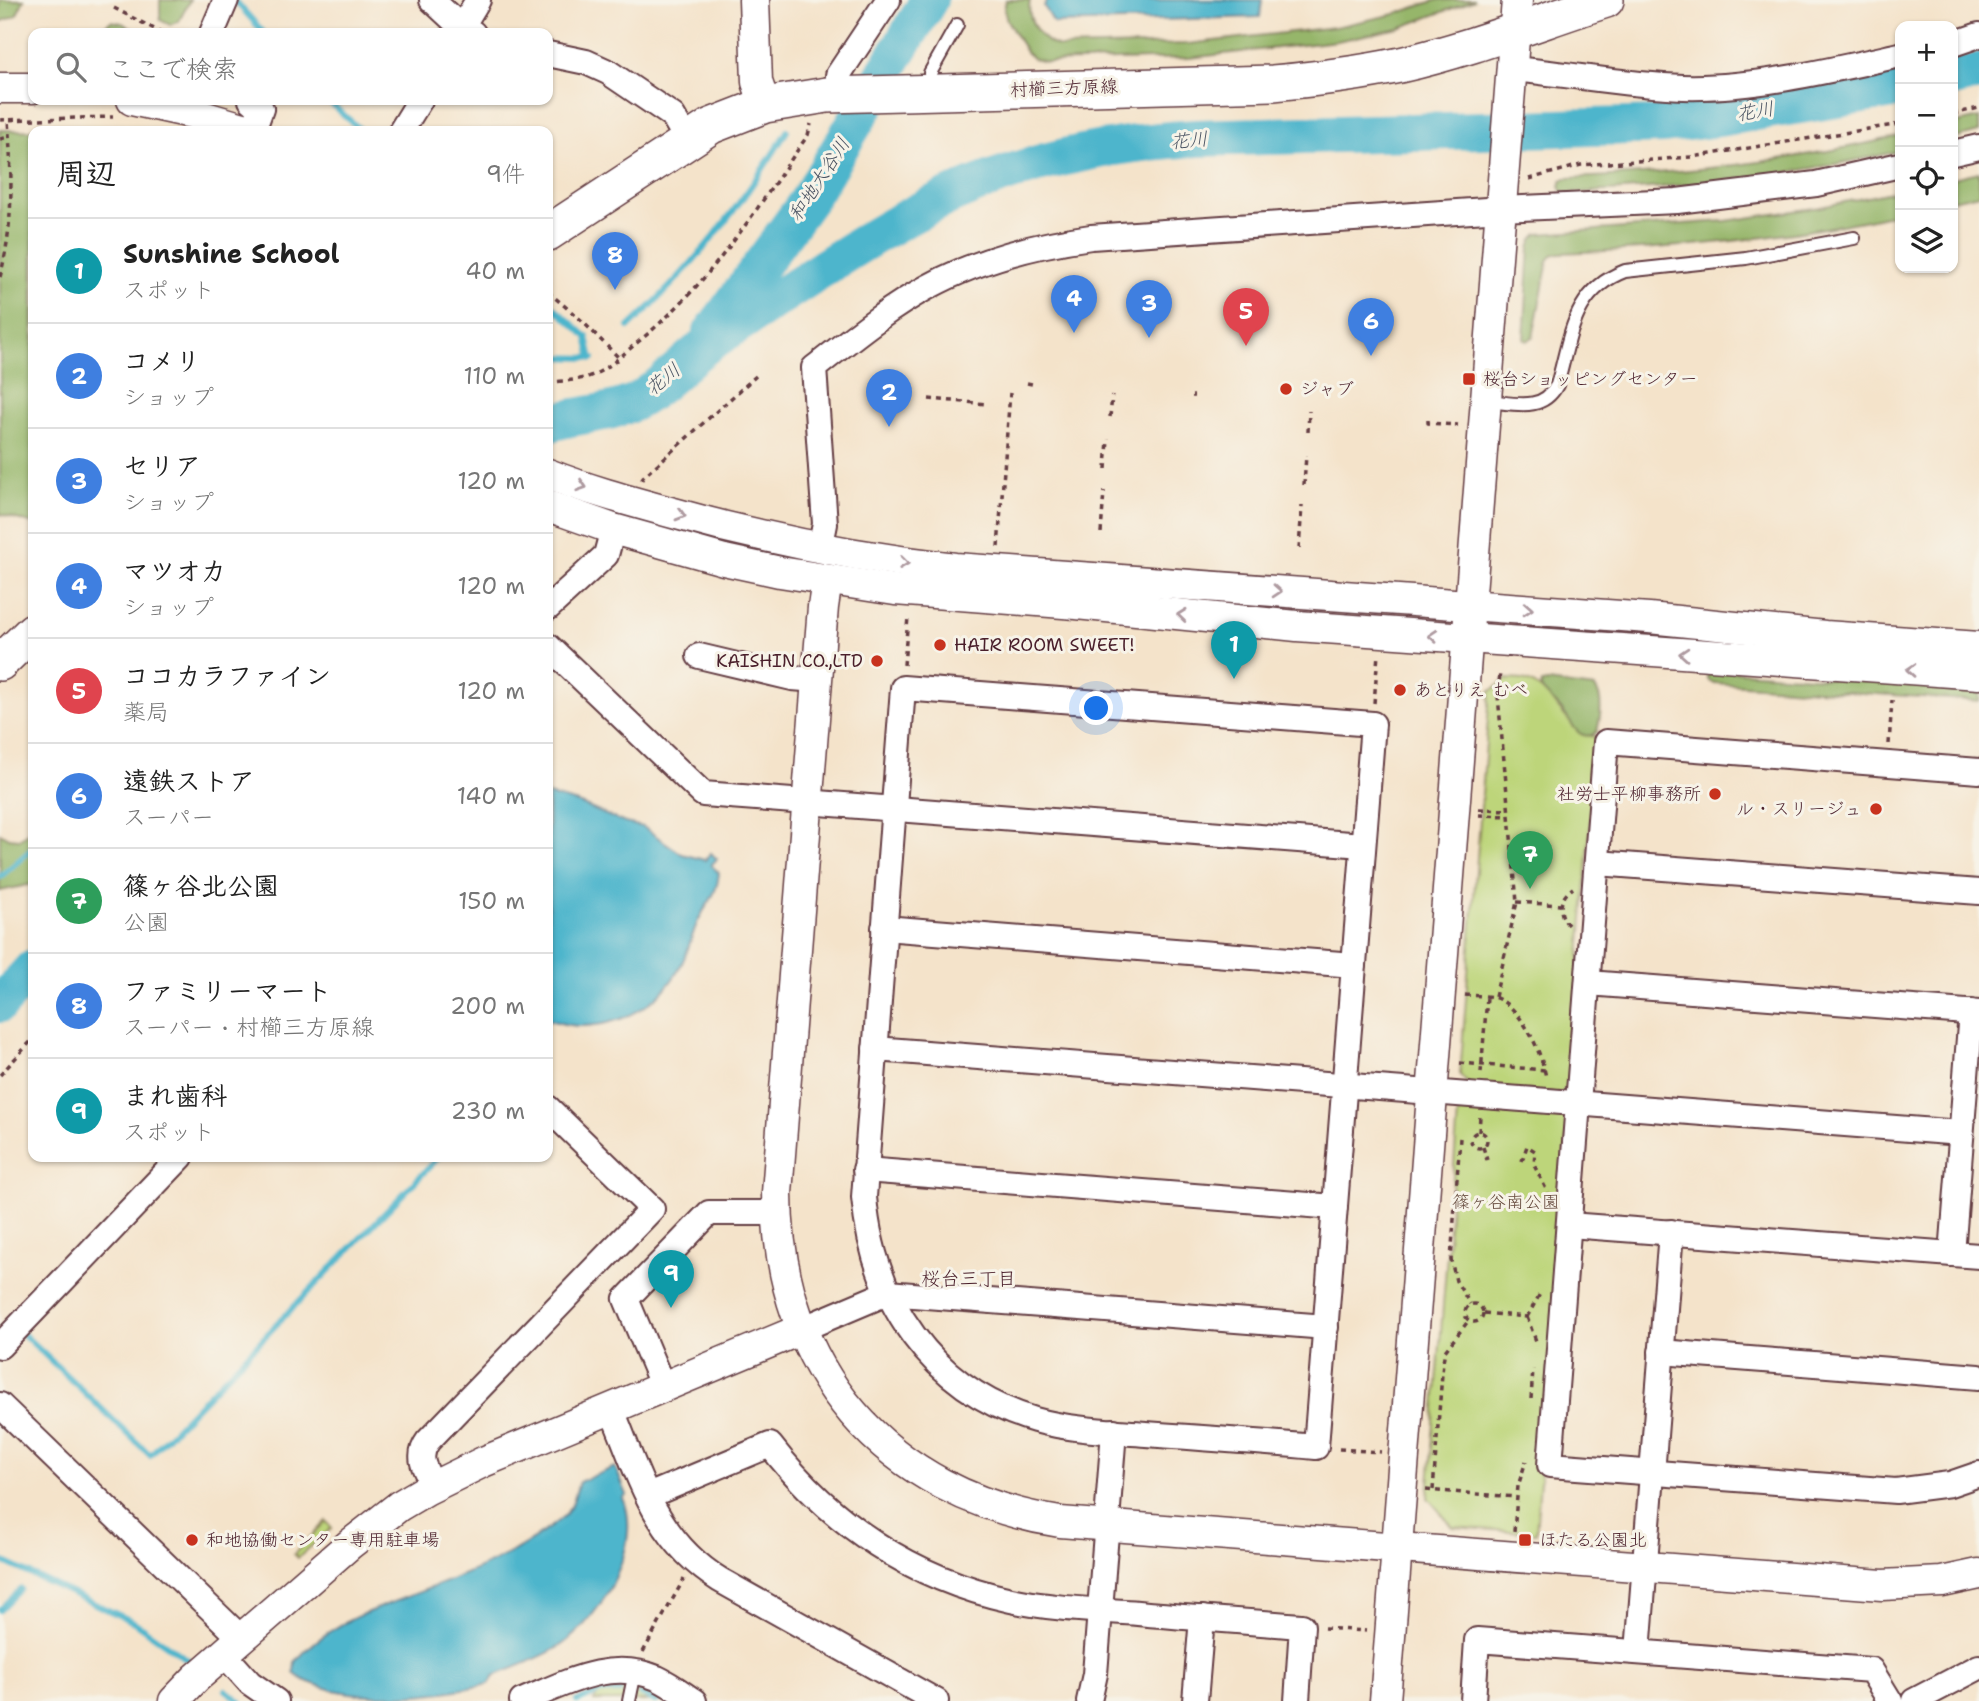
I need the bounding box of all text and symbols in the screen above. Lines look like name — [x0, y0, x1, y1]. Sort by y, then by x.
map controls — [1895, 21, 1958, 273]
button: + — [1895, 21, 1958, 84]
search box — [28, 28, 553, 105]
icon: search — [52, 48, 90, 86]
text: ここで検索 — [108, 51, 238, 86]
street label: 村櫛三方原線 — [1010, 74, 1118, 102]
button: − — [1895, 84, 1958, 147]
water label: 花川 — [1734, 96, 1776, 126]
water label: 花川 — [1169, 126, 1209, 154]
water label: 和地大谷川 — [783, 132, 855, 226]
button: locate — [1895, 147, 1958, 210]
text: 周辺 — [56, 153, 116, 194]
text: 9件 — [486, 159, 525, 189]
button: layers — [1895, 210, 1958, 273]
pin: 8 — [592, 232, 638, 290]
text: Sunshine School — [123, 236, 340, 271]
text: 1 — [74, 256, 84, 286]
text: 40 m — [465, 256, 525, 286]
text: スポット — [123, 275, 215, 305]
pin: 4 — [1051, 275, 1097, 333]
pin: 3 — [1126, 280, 1172, 338]
pin: 5 — [1223, 288, 1269, 346]
pin: 6 — [1348, 298, 1394, 356]
text: コメリ — [123, 343, 201, 378]
water label: 花川 — [640, 357, 686, 401]
text: 2 — [71, 361, 87, 391]
text: 110 m — [463, 361, 525, 391]
place label: 桜台ショッピングセンター — [1483, 367, 1698, 391]
pin: 2 — [866, 369, 912, 427]
marker: 桜台ショッピングセンター — [1461, 371, 1477, 387]
place label: ジャブ — [1300, 377, 1354, 401]
marker: ジャブ — [1278, 381, 1294, 397]
text: ショップ — [123, 382, 214, 412]
text: セリア — [123, 448, 201, 483]
text: 3 — [71, 466, 87, 496]
text: 120 m — [457, 466, 525, 496]
one-way arrow — [575, 478, 587, 492]
text: ショップ — [123, 487, 214, 517]
one-way arrow — [675, 507, 687, 522]
text: マツオカ — [123, 553, 226, 588]
one-way arrow — [898, 555, 910, 570]
text: 4 — [71, 571, 87, 601]
text: 120 m — [457, 571, 525, 601]
one-way arrow — [1272, 584, 1283, 599]
text: ショップ — [123, 592, 214, 622]
one-way arrow — [1523, 601, 1534, 616]
one-way arrow — [1176, 607, 1187, 622]
pin: 1 — [1211, 621, 1257, 679]
one-way arrow — [1427, 629, 1438, 644]
place label: HAIR ROOM SWEET! — [954, 633, 1134, 657]
marker: HAIR ROOM SWEET! — [932, 637, 948, 653]
one-way arrow — [1678, 647, 1689, 662]
place label: KAISHIN CO.,LTD — [716, 649, 863, 673]
marker: KAISHIN CO.,LTD — [869, 653, 885, 669]
text: ココカラファイン — [123, 658, 331, 693]
one-way arrow — [1905, 662, 1916, 677]
text: 5 — [72, 676, 86, 706]
text: 120 m — [457, 676, 525, 706]
place label: あとりえ むべ — [1414, 678, 1528, 702]
marker: あとりえ むべ — [1392, 682, 1408, 698]
your location — [1079, 691, 1113, 725]
text: 薬局 — [123, 697, 169, 727]
text: 遠鉄ストア — [123, 763, 255, 798]
text: 6 — [71, 781, 87, 811]
text: 140 m — [457, 781, 525, 811]
place label: 社労士平柳事務所 — [1557, 782, 1701, 806]
marker: 社労士平柳事務所 — [1707, 786, 1723, 802]
place label: ル・スリージュ — [1736, 797, 1862, 821]
marker: ル・スリージュ — [1868, 801, 1884, 817]
text: スーパー — [123, 802, 214, 832]
pin: 7 — [1507, 831, 1553, 889]
text: 篠ヶ谷北公園 — [123, 868, 279, 903]
text: 7 — [71, 886, 87, 916]
text: 150 m — [458, 886, 525, 916]
text: 公園 — [123, 907, 169, 937]
text: ファミリーマート — [123, 973, 332, 1008]
text: 8 — [71, 991, 87, 1021]
text: 200 m — [450, 991, 525, 1021]
text: スーパー · 村櫛三方原線 — [123, 1012, 374, 1042]
text: まれ歯科 — [123, 1078, 227, 1113]
text: 9 — [71, 1096, 87, 1126]
text: 230 m — [451, 1096, 525, 1126]
text: スポット — [123, 1117, 215, 1147]
park label: 篠ヶ谷南公園 — [1452, 1190, 1560, 1214]
pin: 9 — [648, 1250, 694, 1308]
district label: 桜台三丁目 — [921, 1266, 1017, 1291]
place label: 和地協働センター専用駐車場 — [206, 1528, 439, 1552]
place label: ほたる公園北 — [1539, 1528, 1647, 1552]
marker: 和地協働センター専用駐車場 — [184, 1532, 200, 1548]
marker: ほたる公園北 — [1517, 1532, 1533, 1548]

